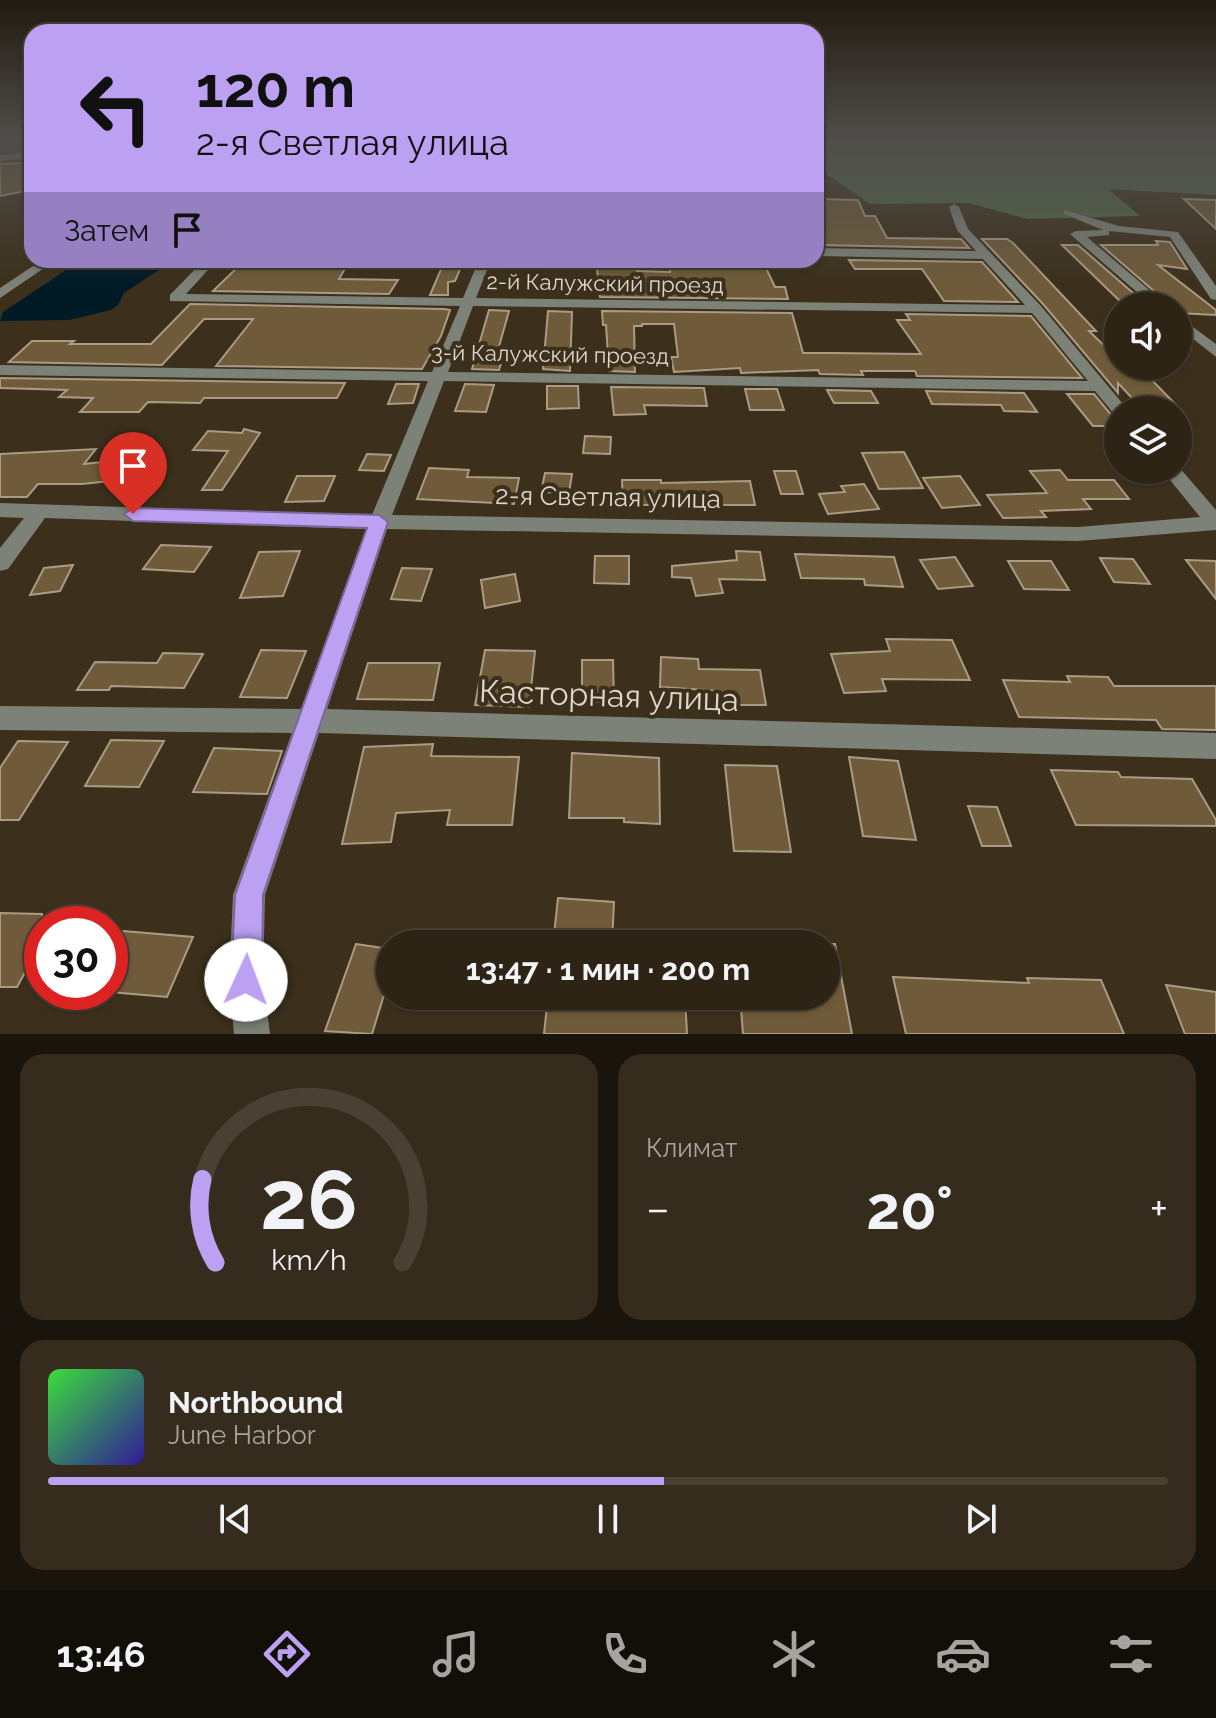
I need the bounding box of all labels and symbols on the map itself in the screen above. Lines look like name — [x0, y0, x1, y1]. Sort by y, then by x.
street label: 2-й Калужский проезд — [486, 268, 724, 298]
street label: 3-й Калужский проезд — [431, 339, 669, 369]
pin — [99, 432, 167, 514]
street label: 2-я Светлая улица — [495, 480, 721, 514]
street label: Касторная улица — [479, 672, 739, 718]
speed limit sign: 30 — [24, 906, 128, 1010]
position arrow — [204, 938, 288, 1022]

